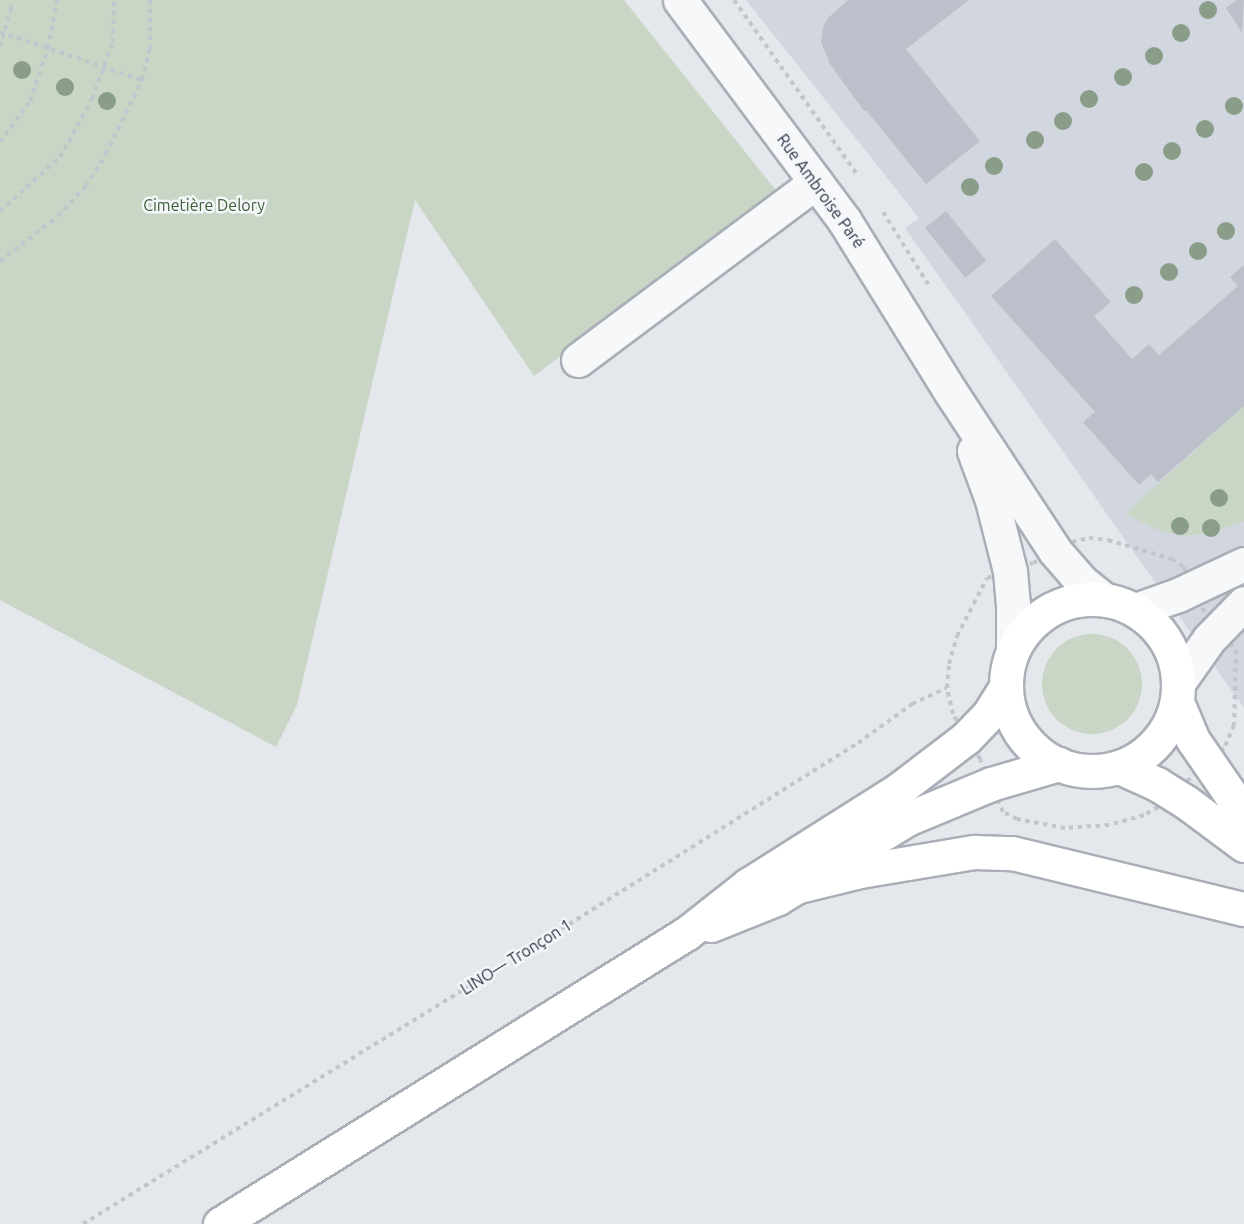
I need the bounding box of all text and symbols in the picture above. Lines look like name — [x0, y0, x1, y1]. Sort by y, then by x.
street label: Rue Ambroise Paré — [773, 130, 869, 252]
park label: Cimetière Delory — [143, 195, 265, 215]
street label: LINO— Tronçon 1 — [457, 915, 575, 999]

